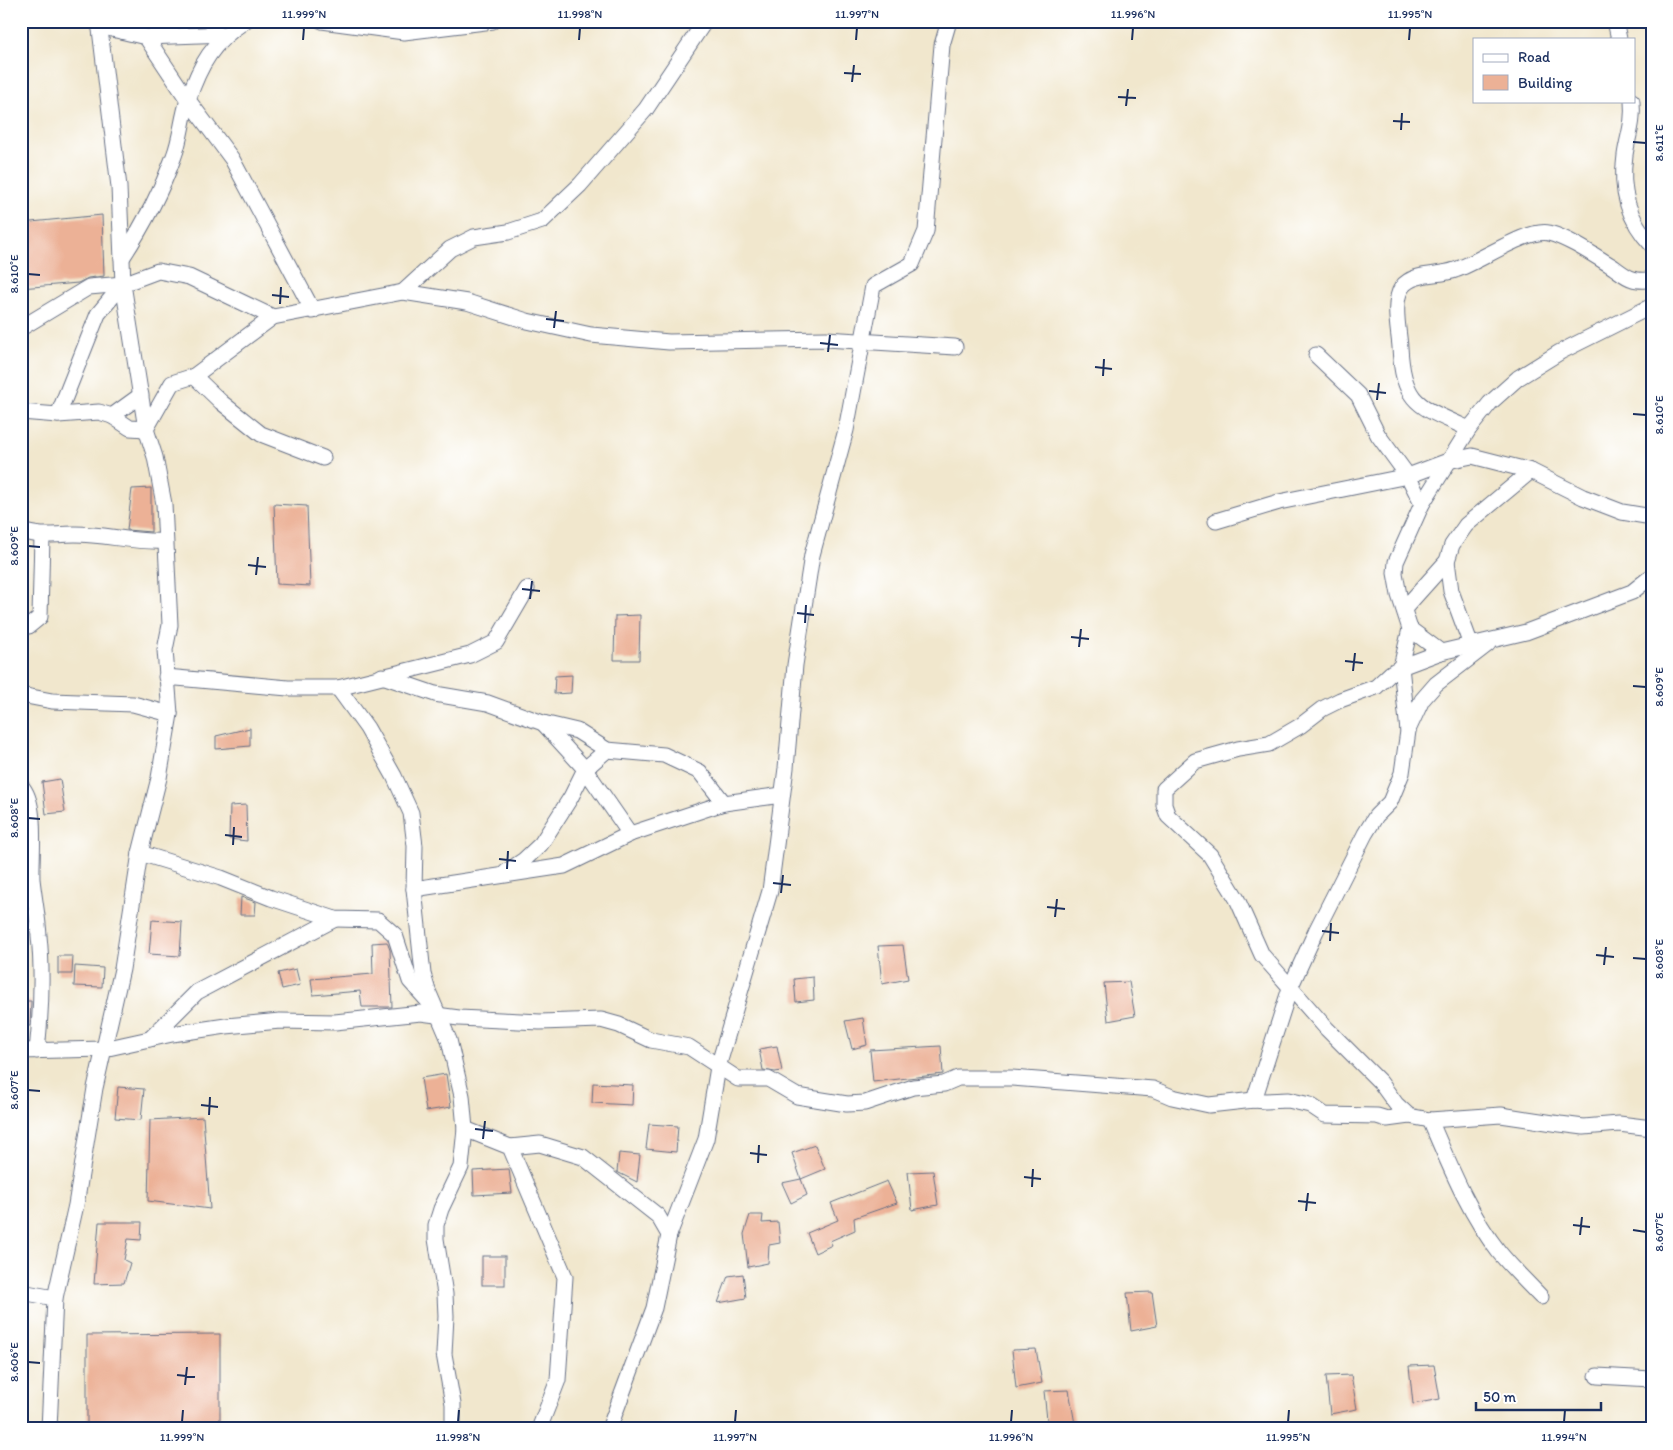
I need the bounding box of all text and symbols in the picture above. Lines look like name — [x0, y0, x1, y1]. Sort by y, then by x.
text: 11.999°N — [282, 7, 326, 21]
text: 11.998°N — [558, 7, 602, 21]
text: 11.997°N — [835, 7, 879, 21]
text: 11.996°N — [1111, 7, 1155, 21]
text: 11.995°N — [1388, 7, 1432, 21]
legend — [1473, 38, 1636, 102]
text: Road — [1518, 48, 1551, 66]
text: Building — [1518, 74, 1572, 92]
text: 8.611°E — [1652, 124, 1666, 162]
text: 8.610°E — [7, 254, 21, 294]
text: 8.610°E — [1652, 395, 1666, 435]
text: 8.609°E — [7, 526, 21, 566]
text: 8.609°E — [1652, 667, 1666, 707]
text: 8.608°E — [7, 798, 21, 838]
text: 8.608°E — [1652, 939, 1666, 979]
text: 8.607°E — [7, 1070, 21, 1110]
text: 8.607°E — [1652, 1212, 1666, 1252]
text: 8.606°E — [7, 1342, 21, 1382]
scale bar — [1476, 1380, 1600, 1412]
text: 50 m — [1483, 1388, 1516, 1406]
text: 11.999°N — [160, 1430, 204, 1444]
text: 11.998°N — [436, 1430, 480, 1444]
text: 11.997°N — [713, 1430, 757, 1444]
text: 11.996°N — [989, 1430, 1033, 1444]
text: 11.995°N — [1266, 1430, 1310, 1444]
text: 11.994°N — [1541, 1430, 1587, 1444]

